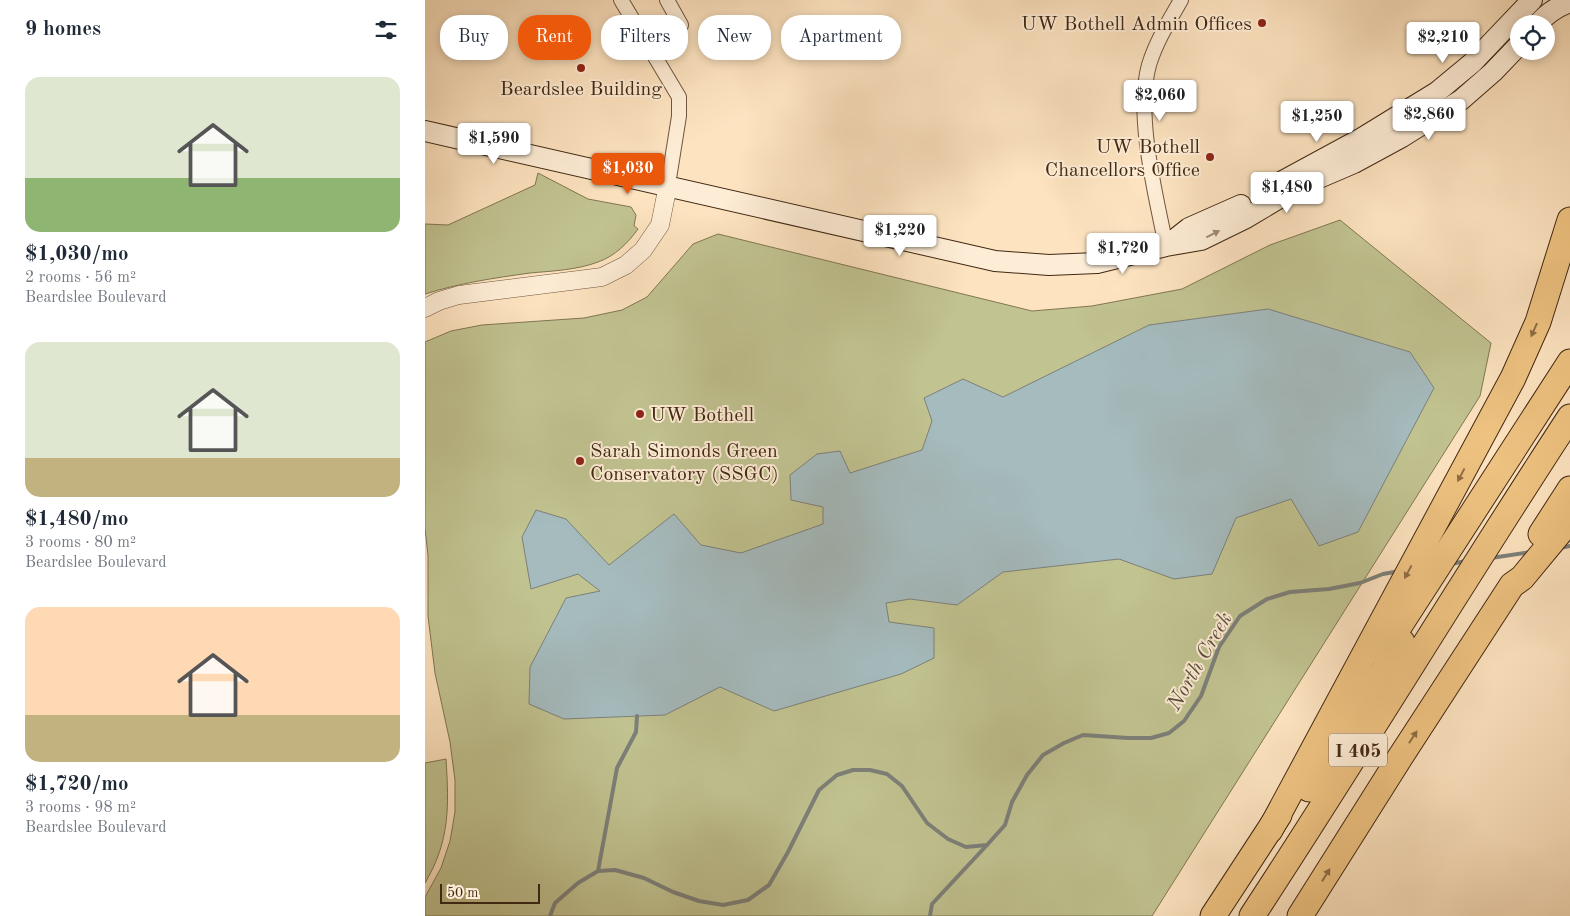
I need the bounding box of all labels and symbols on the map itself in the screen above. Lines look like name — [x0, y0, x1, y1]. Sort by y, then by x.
place label: UW Bothell Admin Offices — [1021, 15, 1252, 35]
marker: UW Bothell Admin Offices — [1256, 17, 1268, 29]
pin: $2,210 — [1402, 22, 1484, 64]
marker: Beardslee Building — [575, 62, 587, 74]
place label: Beardslee Building — [500, 80, 662, 100]
pin: $2,060 — [1119, 80, 1201, 122]
pin: $2,860 — [1388, 98, 1470, 141]
pin: $1,250 — [1276, 100, 1358, 143]
pin: $1,590 — [453, 122, 535, 165]
place label: UW Bothell Chancellors Office — [1045, 138, 1200, 181]
marker: UW Bothell Chancellors Office — [1204, 151, 1216, 163]
pin: $1,030 — [587, 152, 669, 195]
pin: $1,480 — [1246, 172, 1328, 214]
pin: $1,220 — [859, 214, 941, 257]
one-way arrow — [1206, 230, 1220, 238]
pin: $1,720 — [1082, 232, 1164, 275]
one-way arrow — [1530, 323, 1538, 337]
place label: UW Bothell — [650, 406, 754, 426]
marker: UW Bothell — [634, 408, 646, 420]
place label: Sarah Simonds Green Conservatory (SSGC) — [590, 442, 779, 485]
marker: Sarah Simonds Green Conservatory (SSGC) — [574, 455, 586, 467]
one-way arrow — [1456, 468, 1465, 482]
one-way arrow — [1404, 565, 1413, 579]
water label: North Creek — [1163, 609, 1237, 715]
one-way arrow — [1408, 731, 1417, 744]
road number: I 405 — [1329, 734, 1387, 766]
one-way arrow — [1321, 868, 1330, 881]
scale bar — [440, 881, 540, 904]

